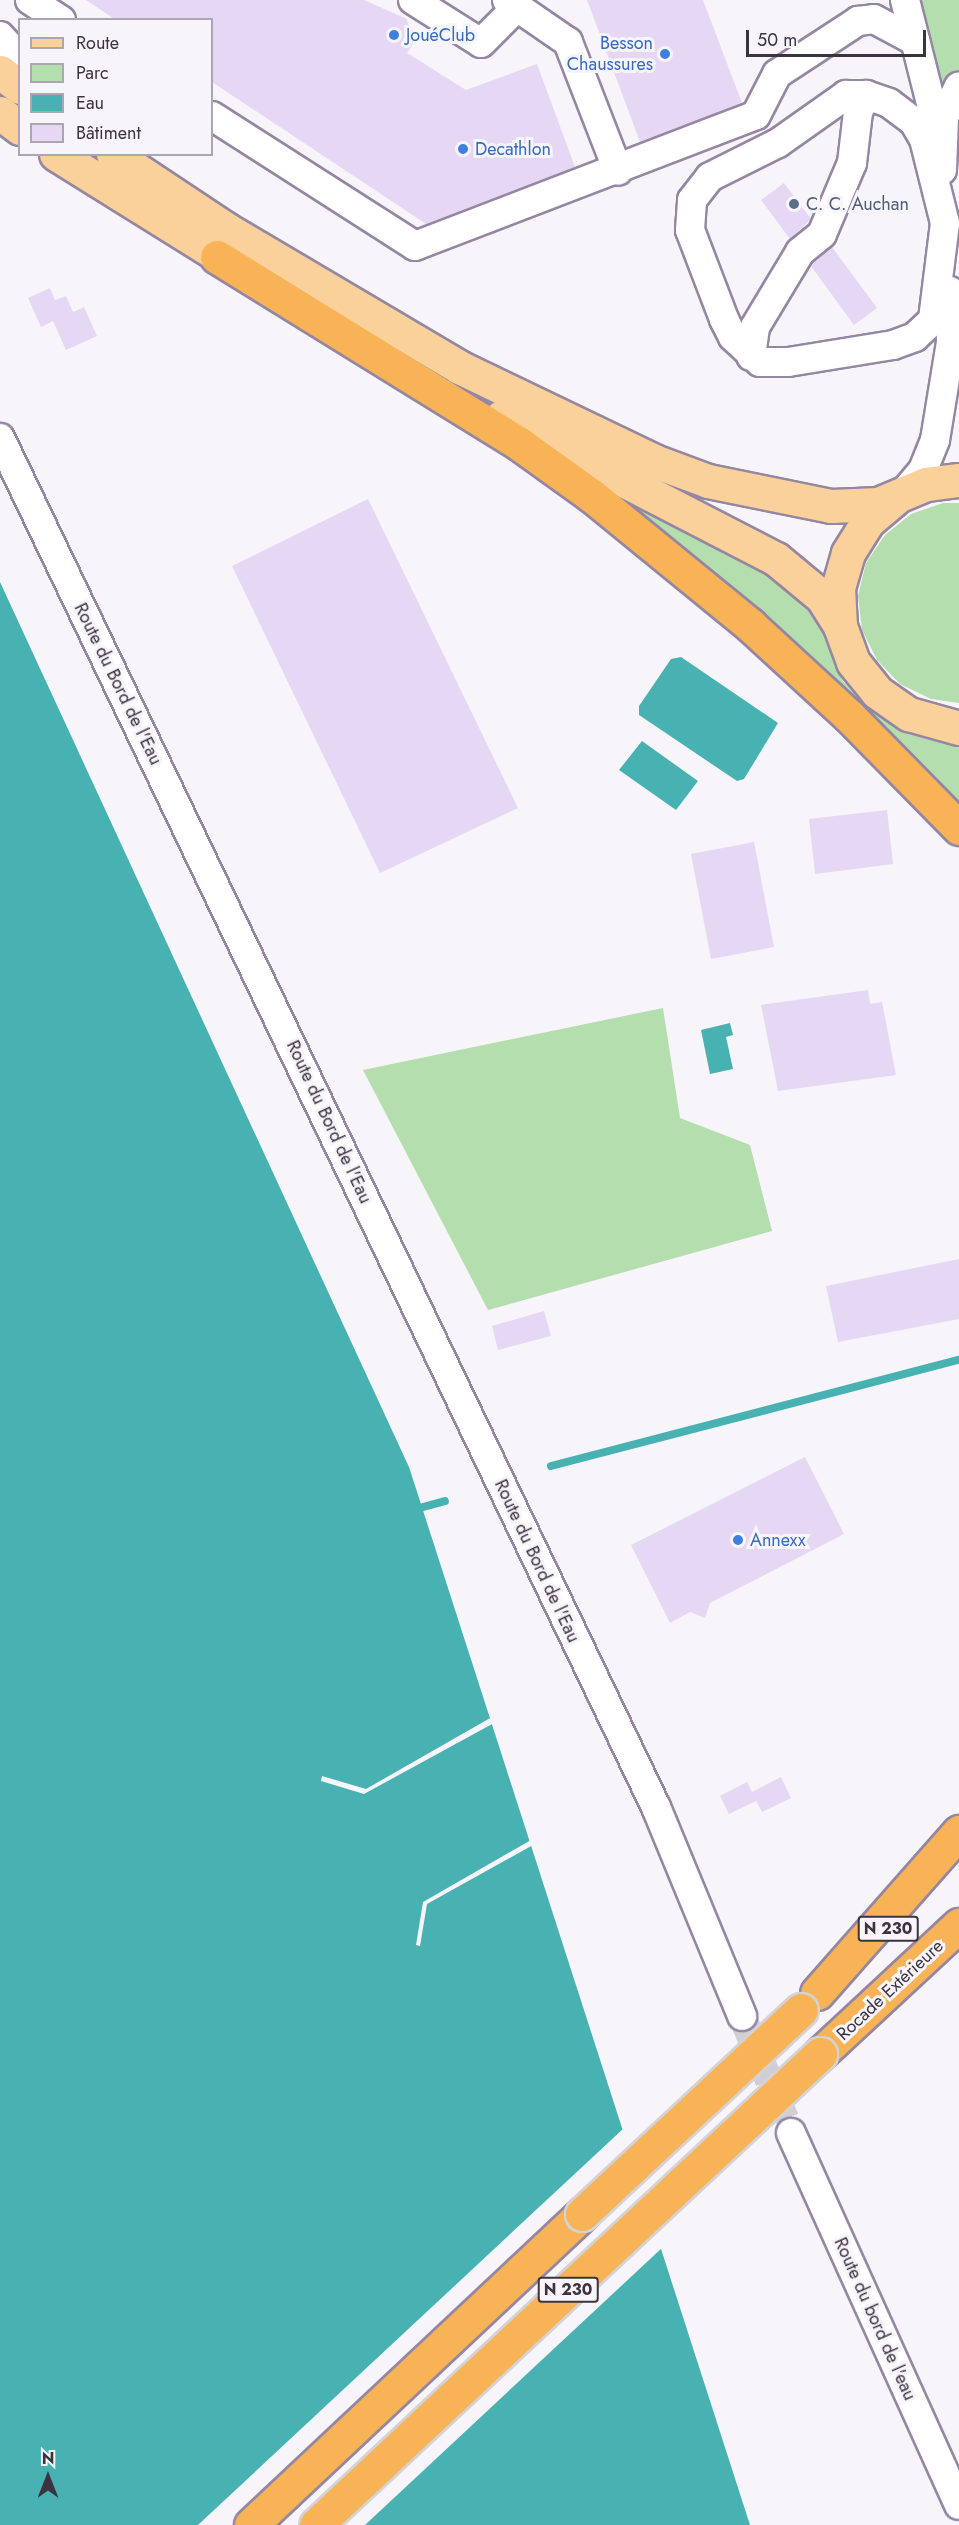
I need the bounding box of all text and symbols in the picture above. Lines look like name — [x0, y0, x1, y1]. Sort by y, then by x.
legend — [18, 18, 213, 156]
scale bar — [749, 18, 929, 56]
place label: JouéClub — [406, 24, 475, 46]
text: 50 m — [757, 27, 797, 53]
marker: JouéClub — [387, 28, 401, 42]
text: Route — [76, 30, 119, 56]
place label: Besson Chaussures — [567, 33, 653, 76]
marker: Besson Chaussures — [658, 47, 672, 61]
text: Parc — [76, 60, 109, 86]
text: Eau — [76, 90, 104, 116]
text: Bâtiment — [76, 120, 141, 146]
place label: Decathlon — [475, 138, 551, 160]
marker: Decathlon — [456, 142, 470, 156]
place label: C. C. Auchan — [806, 193, 909, 215]
marker: C. C. Auchan — [787, 197, 801, 211]
street label: Route du Bord de l'Eau — [69, 600, 167, 768]
street label: Route du Bord de l'Eau — [282, 1037, 376, 1207]
street label: Route du Bord de l'Eau — [490, 1476, 584, 1646]
place label: Annexx — [750, 1529, 805, 1551]
marker: Annexx — [731, 1533, 745, 1547]
road number: N 230 — [856, 1916, 920, 1942]
street label: Rocade Extérieure — [832, 1935, 948, 2045]
street label: Route du bord de l'eau — [829, 2234, 921, 2404]
road number: N 230 — [536, 2277, 600, 2303]
north arrow — [18, 2447, 78, 2507]
text: N — [42, 2447, 54, 2470]

